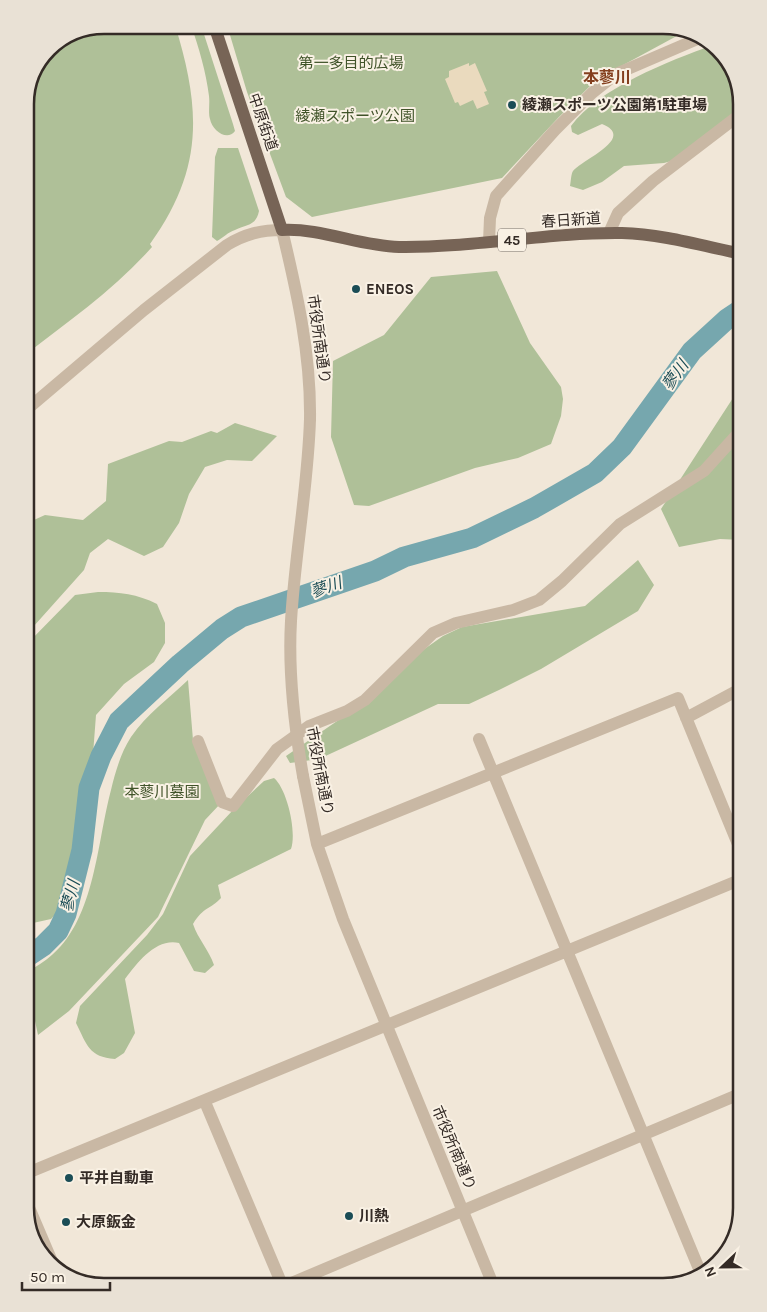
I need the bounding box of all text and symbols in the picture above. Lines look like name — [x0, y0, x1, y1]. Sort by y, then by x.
park label: 第一多目的広場 — [298, 54, 404, 72]
district label: 本蓼川 — [583, 68, 631, 87]
street label: 中原街道 — [245, 91, 281, 153]
place label: 綾瀬スポーツ公園第1駐車場 — [522, 96, 707, 114]
marker: 綾瀬スポーツ公園第1駐車場 — [506, 99, 518, 111]
park label: 綾瀬スポーツ公園 — [295, 107, 415, 125]
street label: 春日新道 — [540, 209, 602, 231]
road number: 45 — [498, 228, 526, 252]
place label: ENEOS — [366, 280, 414, 298]
marker: ENEOS — [350, 283, 362, 295]
street label: 市役所南通り — [304, 293, 334, 385]
water label: 蓼川 — [658, 355, 693, 394]
water label: 蓼川 — [308, 572, 346, 601]
street label: 市役所南通り — [303, 725, 337, 817]
park label: 本蓼川墓園 — [124, 783, 200, 801]
water label: 蓼川 — [57, 876, 84, 914]
street label: 市役所南通り — [428, 1103, 480, 1193]
place label: 平井自動車 — [79, 1169, 154, 1187]
marker: 平井自動車 — [63, 1172, 75, 1184]
place label: 川熱 — [359, 1207, 389, 1225]
marker: 川熱 — [343, 1210, 355, 1222]
place label: 大原鈑金 — [76, 1213, 136, 1231]
marker: 大原鈑金 — [60, 1216, 72, 1228]
north arrow — [697, 1242, 747, 1292]
scale bar — [22, 1260, 110, 1292]
text: N — [701, 1264, 720, 1280]
text: 50 m — [30, 1268, 65, 1286]

